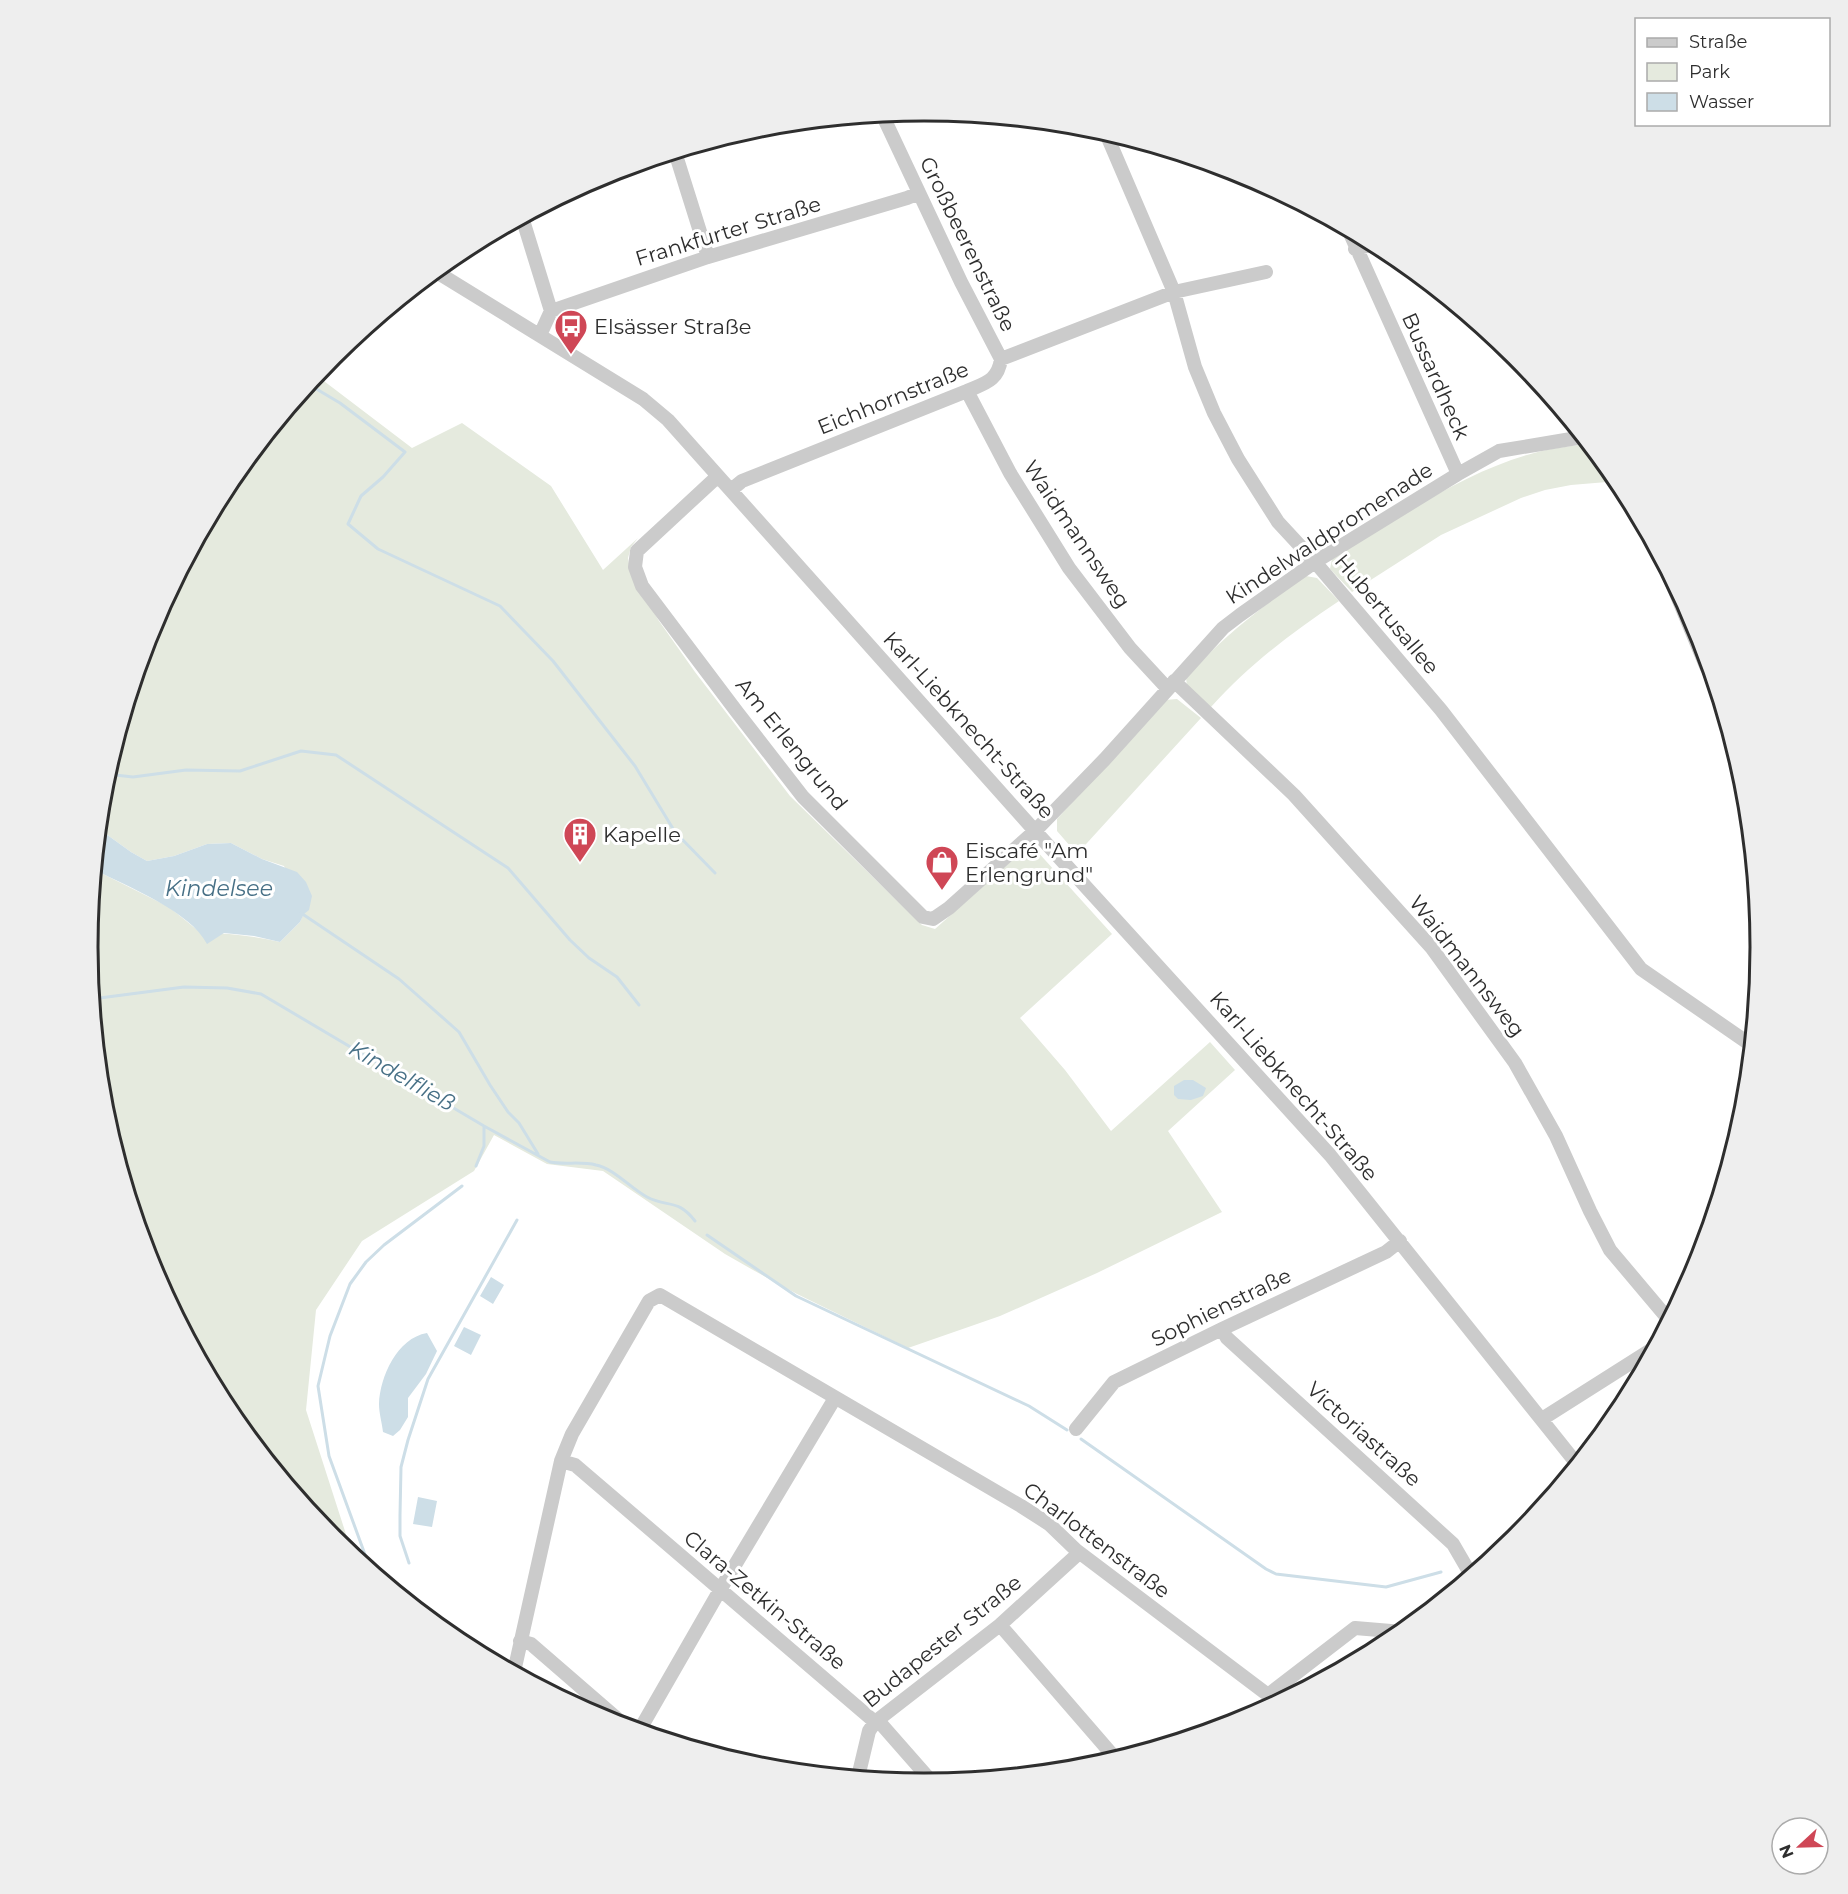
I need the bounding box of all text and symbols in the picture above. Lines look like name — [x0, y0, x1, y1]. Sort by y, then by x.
legend — [1635, 18, 1830, 126]
text: Straße — [1689, 31, 1748, 53]
text: Park — [1689, 61, 1730, 83]
text: Wasser — [1689, 91, 1754, 113]
street label: Großbeerenstraße — [915, 152, 1021, 336]
street label: Frankfurter Straße — [632, 191, 824, 271]
bus stop icon: Elsässer Straße — [553, 308, 589, 355]
street label: Bussardheck — [1397, 309, 1475, 444]
place label: Elsässer Straße — [594, 314, 752, 339]
street label: Eichhornstraße — [814, 356, 972, 440]
street label: Waidmannsweg — [1018, 455, 1136, 613]
street label: Kindelwaldpromenade — [1221, 457, 1437, 609]
street label: Hubertusallee — [1330, 549, 1444, 679]
street label: Karl-Liebknecht-Straße — [878, 626, 1060, 824]
street label: Am Erlengrund — [731, 673, 853, 815]
building icon: Kapelle — [562, 816, 598, 863]
place label: Kapelle — [603, 822, 681, 847]
place label: Eiscafé "Am Erlengrund" — [965, 838, 1093, 887]
shop icon: Eiscafé "Am Erlengrund" — [924, 844, 960, 891]
water label: Kindelsee — [165, 875, 273, 902]
street label: Waidmannsweg — [1404, 890, 1530, 1042]
street label: Karl-Liebknecht-Straße — [1205, 986, 1383, 1186]
water label: Kindelfließ — [344, 1035, 460, 1117]
street label: Sophienstraße — [1147, 1262, 1295, 1352]
street label: Victoriastraße — [1302, 1376, 1426, 1492]
street label: Charlottenstraße — [1019, 1477, 1175, 1603]
street label: Clara-Zetkin-Straße — [679, 1525, 851, 1675]
street label: Budapester Straße — [858, 1569, 1026, 1713]
north arrow — [1770, 1816, 1830, 1876]
text: N — [1775, 1842, 1798, 1861]

